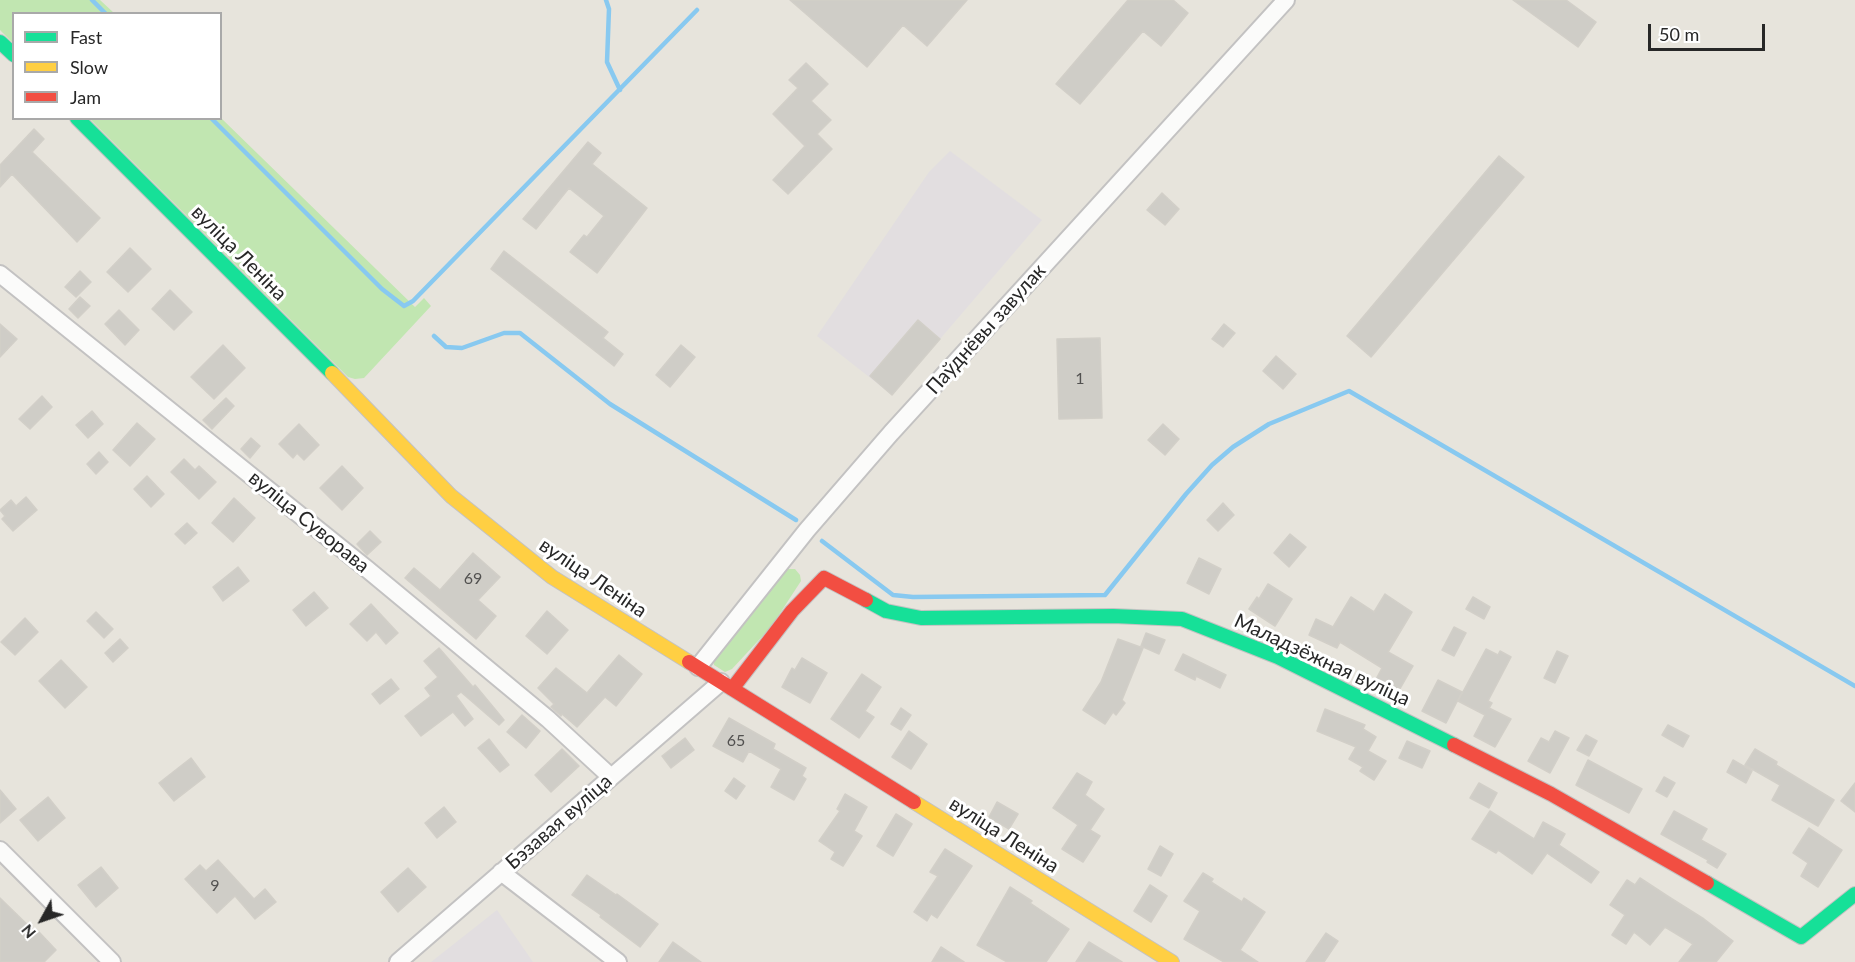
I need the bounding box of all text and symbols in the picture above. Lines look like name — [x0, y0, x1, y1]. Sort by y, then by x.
legend — [12, 12, 222, 120]
scale bar — [1651, 12, 1768, 50]
text: 50 m — [1659, 23, 1699, 45]
text: Fast — [70, 26, 102, 48]
text: Slow — [70, 56, 108, 78]
text: Jam — [70, 86, 101, 108]
street label: вуліца Леніна — [186, 200, 292, 306]
street label: Паўднёвы завулак — [921, 259, 1051, 399]
house number: 1 — [1075, 369, 1085, 389]
street label: вуліца Суворава — [244, 466, 374, 578]
street label: вуліца Леніна — [535, 533, 651, 623]
house number: 69 — [464, 569, 482, 589]
street label: Маладзёжная вуліца — [1230, 609, 1414, 711]
house number: 65 — [727, 731, 745, 751]
street label: Бэзавая вуліца — [501, 769, 617, 875]
street label: вуліца Леніна — [945, 792, 1063, 878]
house number: 9 — [210, 876, 220, 896]
north arrow — [12, 890, 72, 950]
text: N — [17, 921, 39, 943]

